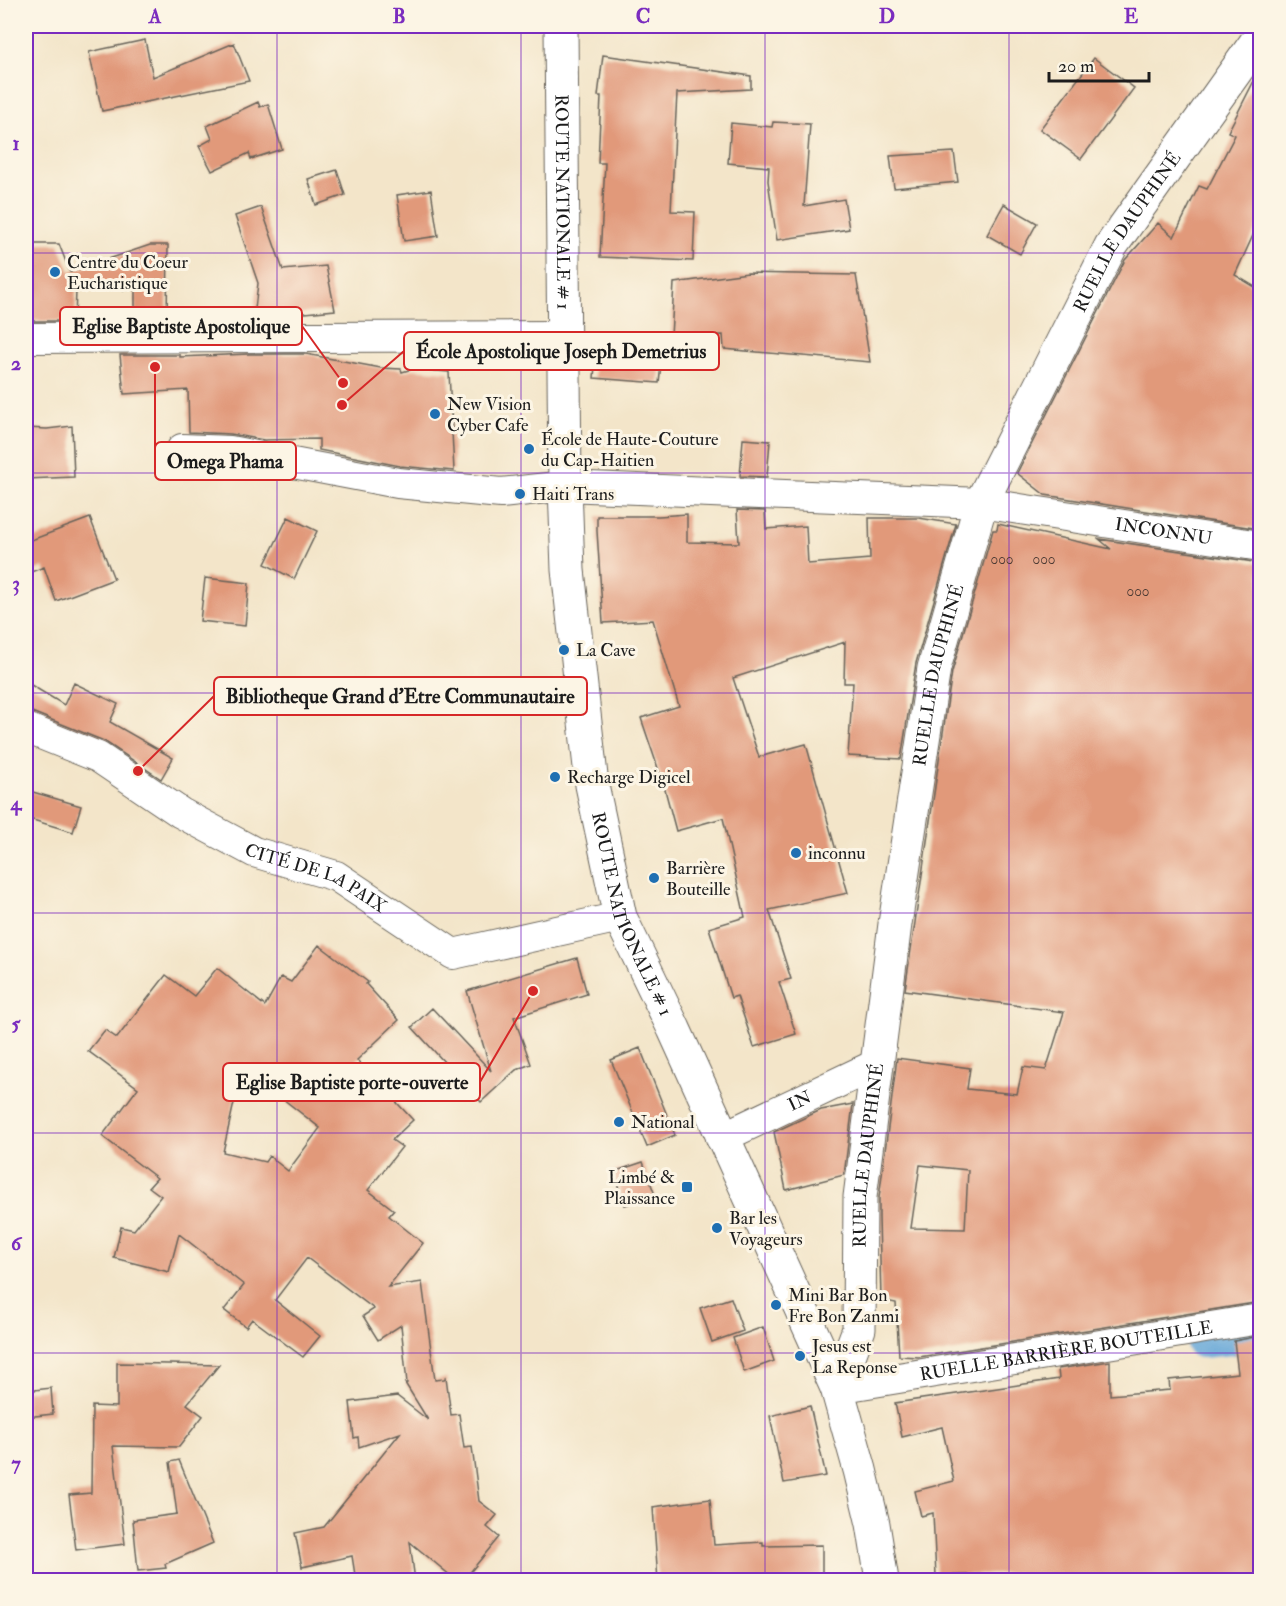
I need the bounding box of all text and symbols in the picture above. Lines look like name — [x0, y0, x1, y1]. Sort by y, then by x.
text: A — [148, 4, 162, 29]
text: B — [392, 4, 406, 29]
text: C — [636, 4, 650, 29]
text: D — [879, 4, 895, 29]
text: E — [1124, 4, 1139, 29]
scale bar — [1049, 45, 1150, 83]
text: 20 m — [1058, 55, 1094, 78]
street label: ROUTE NATIONALE # 1 — [550, 94, 575, 310]
text: 1 — [12, 131, 20, 156]
street label: RUELLE DAUPHINÉ — [1068, 147, 1186, 316]
place label: Centre du Coeur Eucharistique — [67, 251, 188, 295]
marker: Centre du Coeur Eucharistique — [48, 265, 62, 279]
callout: Eglise Baptiste Apostolique — [60, 307, 302, 345]
text: Eglise Baptiste Apostolique — [72, 314, 291, 340]
callout: École Apostolique Joseph Demetrius — [404, 332, 719, 370]
text: École Apostolique Joseph Demetrius — [416, 338, 706, 365]
text: 2 — [11, 351, 21, 376]
place label: New Vision Cyber Cafe — [447, 393, 531, 437]
marker: New Vision Cyber Cafe — [428, 407, 442, 421]
place label: École de Haute-Couture du Cap-Haitien — [541, 428, 719, 472]
callout: Omega Phama — [155, 442, 296, 480]
marker: École de Haute-Couture du Cap-Haitien — [522, 442, 536, 456]
text: Omega Phama — [167, 449, 284, 475]
place label: Haiti Trans — [532, 483, 614, 506]
marker: Haiti Trans — [513, 487, 527, 501]
street label: INCONNU — [1113, 512, 1214, 550]
house number: 000 — [990, 550, 1014, 569]
house number: 000 — [1032, 550, 1056, 569]
text: 3 — [12, 571, 20, 596]
street label: RUELLE DAUPHINÉ — [908, 582, 969, 767]
house number: 000 — [1126, 582, 1150, 601]
place label: La Cave — [576, 639, 636, 662]
marker: La Cave — [557, 643, 571, 657]
callout: Bibliotheque Grand d'Etre Communautaire — [214, 677, 587, 715]
text: Bibliotheque Grand d'Etre Communautaire — [225, 684, 575, 710]
place label: Recharge Digicel — [567, 766, 691, 789]
marker: Recharge Digicel — [548, 770, 562, 784]
text: 4 — [10, 791, 23, 816]
street label: ROUTE NATIONALE # 1 — [587, 810, 677, 1020]
street label: CITÉ DE LA PAIX — [241, 838, 391, 918]
place label: inconnu — [808, 842, 866, 865]
marker: inconnu — [789, 846, 803, 860]
place label: Barrière Bouteille — [666, 857, 731, 901]
marker: Barrière Bouteille — [647, 871, 661, 885]
text: 5 — [12, 1011, 22, 1036]
street label: RUELLE DAUPHINÉ — [848, 1062, 889, 1248]
callout: Eglise Baptiste porte-ouverte — [223, 1063, 480, 1101]
text: Eglise Baptiste porte-ouverte — [236, 1070, 469, 1096]
street label: IN — [784, 1085, 815, 1116]
place label: National — [631, 1111, 695, 1134]
marker: National — [612, 1115, 626, 1129]
place label: Limbé & Plaissance — [604, 1166, 675, 1210]
marker: Limbé & Plaissance — [680, 1180, 694, 1194]
place label: Bar les Voyageurs — [729, 1207, 803, 1251]
marker: Bar les Voyageurs — [710, 1221, 724, 1235]
text: 6 — [11, 1231, 23, 1256]
place label: Mini Bar Bon Fre Bon Zanmi — [788, 1284, 899, 1328]
marker: Mini Bar Bon Fre Bon Zanmi — [769, 1298, 783, 1312]
street label: RUELLE BARRIÈRE BOUTEILLE — [918, 1315, 1214, 1386]
place label: Jesus est La Reponse — [811, 1335, 898, 1379]
marker: Jesus est La Reponse — [793, 1349, 807, 1363]
text: 7 — [11, 1451, 21, 1476]

